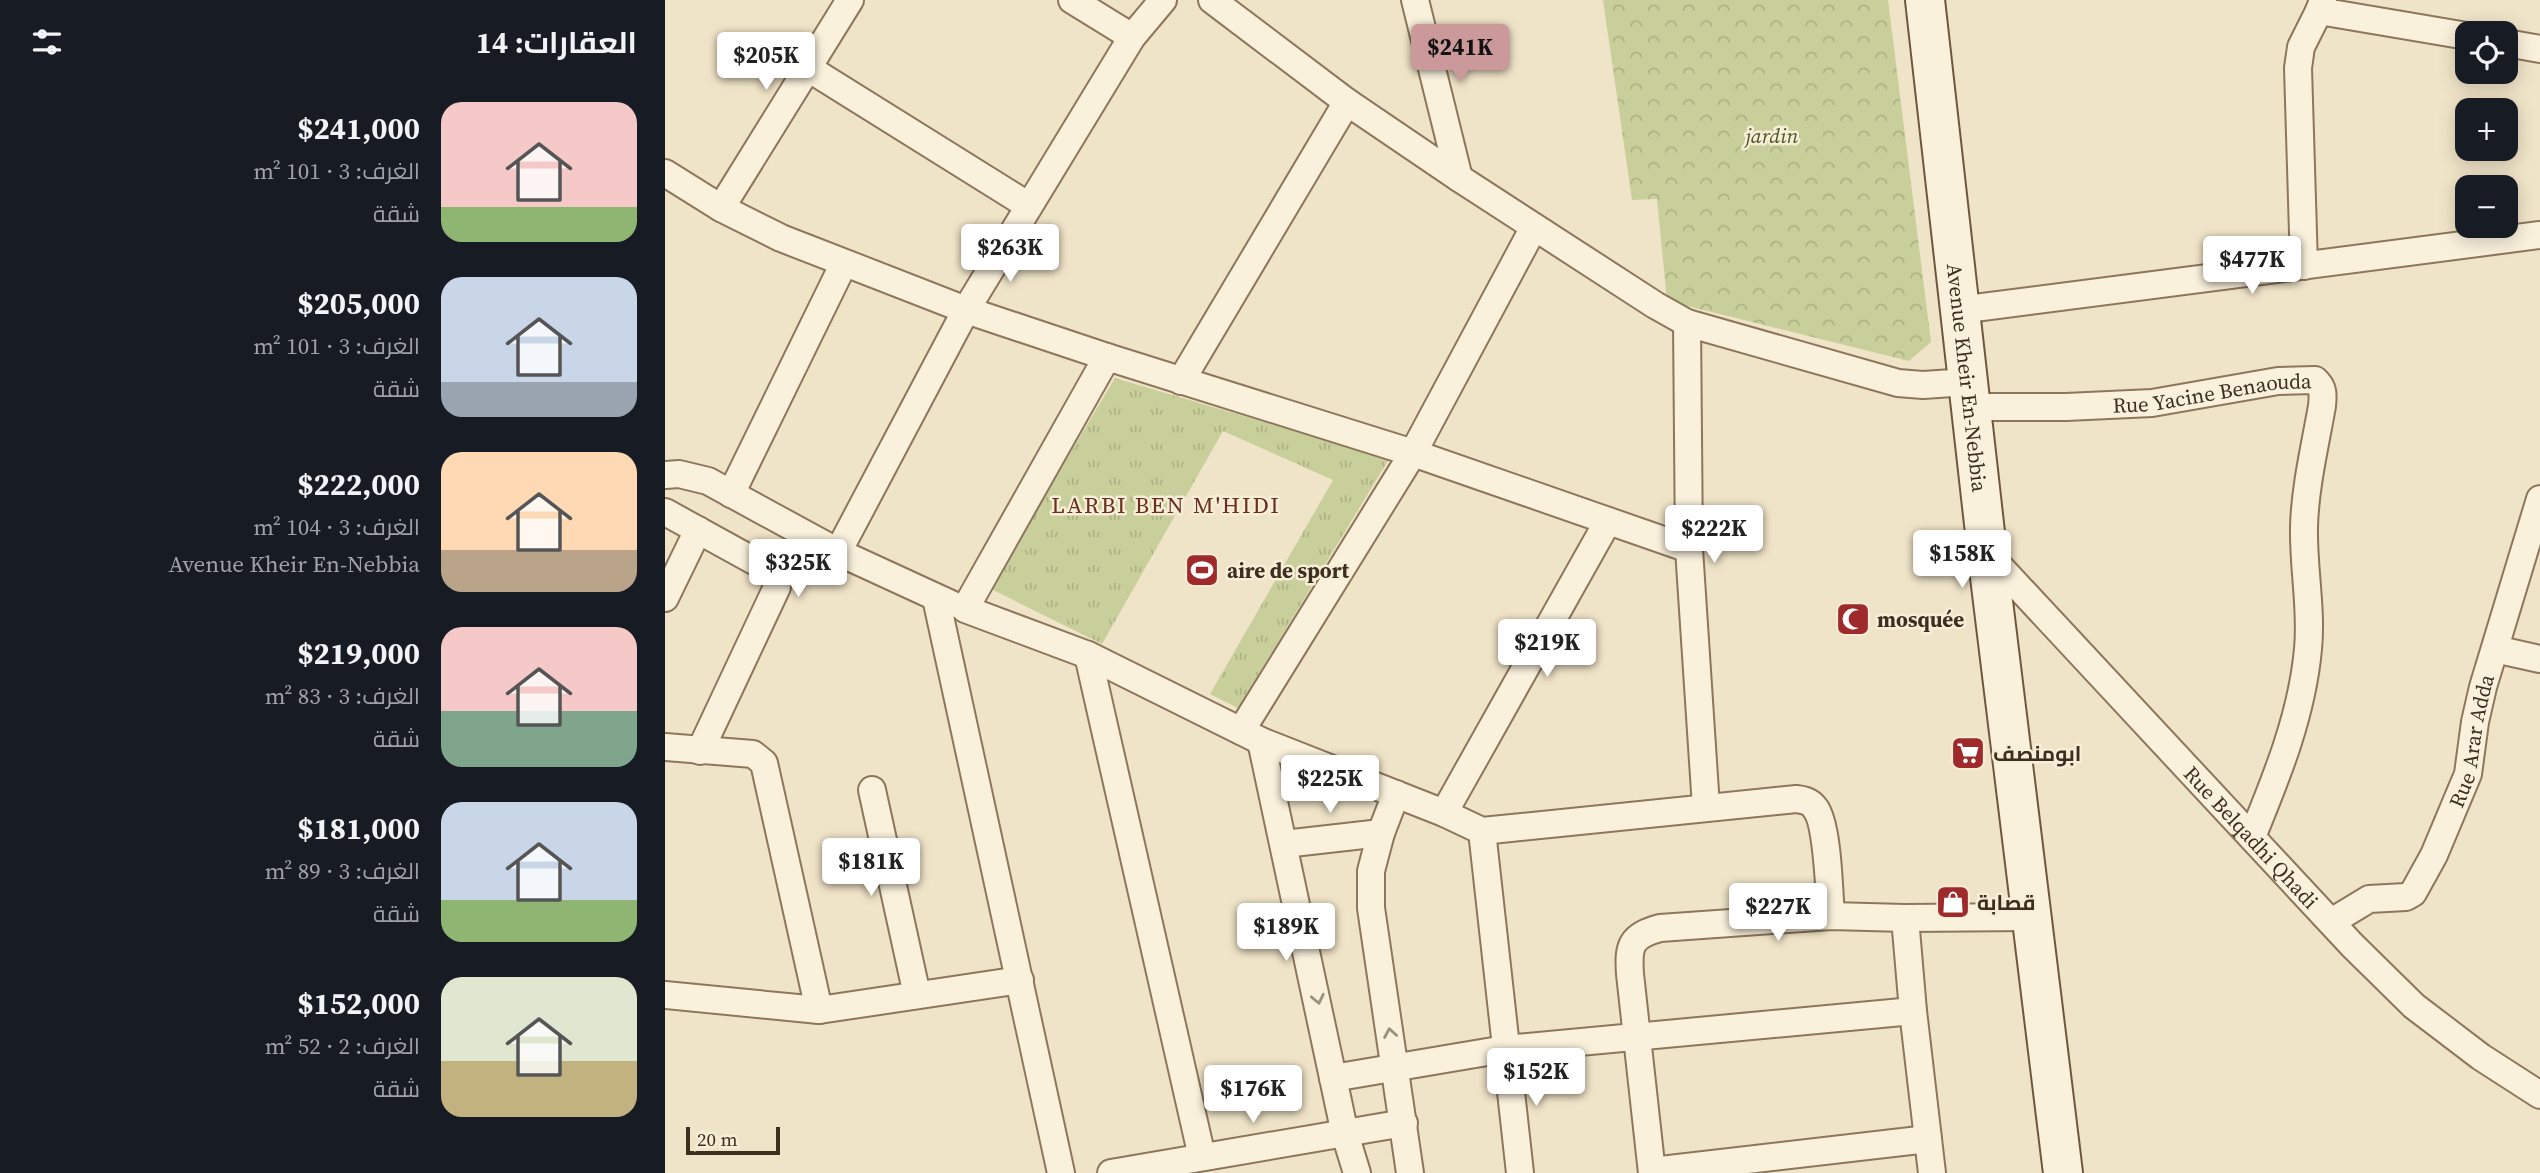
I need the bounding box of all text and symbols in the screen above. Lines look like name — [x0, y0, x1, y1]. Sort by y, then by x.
map controls — [2455, 21, 2518, 238]
button: locate — [2455, 21, 2518, 84]
text: العقارات: 14 — [476, 22, 637, 63]
icon: filters — [28, 23, 66, 61]
pin: $241K — [1411, 24, 1509, 84]
text: $241K — [1427, 31, 1493, 63]
pin: $205K — [717, 32, 815, 92]
text: $205K — [733, 39, 799, 71]
button: + — [2455, 98, 2518, 161]
text: $241,000 — [297, 108, 420, 149]
park label: jardin — [1744, 121, 1799, 150]
icon: home — [497, 130, 581, 214]
text: الغرف: 3 · 101 m² — [253, 155, 420, 187]
button: − — [2455, 175, 2518, 238]
text: شقة — [373, 198, 420, 230]
pin: $263K — [961, 224, 1059, 284]
text: $263K — [977, 231, 1043, 263]
pin: $477K — [2203, 236, 2301, 296]
text: $477K — [2219, 243, 2285, 275]
street label: Avenue Kheir En-Nebbia — [1940, 262, 1995, 494]
text: $205,000 — [297, 283, 420, 324]
icon: home — [497, 305, 581, 389]
text: الغرف: 3 · 101 m² — [253, 330, 420, 362]
street label: Rue Yacine Benaouda — [2112, 366, 2312, 419]
text: شقة — [373, 373, 420, 405]
text: $222,000 — [297, 464, 420, 505]
icon: home — [497, 480, 581, 564]
district label: LARBI BEN M'HIDI — [1051, 489, 1281, 521]
pin: $222K — [1665, 505, 1763, 565]
text: الغرف: 3 · 104 m² — [253, 511, 420, 543]
text: $222K — [1681, 512, 1747, 544]
pin: $158K — [1913, 530, 2011, 590]
text: $158K — [1929, 537, 1995, 569]
pin: $325K — [749, 540, 847, 599]
text: $325K — [765, 546, 831, 578]
text: Avenue Kheir En-Nebbia — [169, 548, 420, 580]
sports icon: aire de sport — [1183, 551, 1221, 589]
place label: aire de sport — [1227, 556, 1350, 585]
mosque icon: mosquée — [1834, 600, 1872, 638]
place label: mosquée — [1877, 605, 1964, 634]
pin: $219K — [1498, 620, 1596, 679]
text: $219K — [1514, 626, 1580, 658]
text: $219,000 — [297, 633, 420, 674]
icon: home — [497, 655, 581, 739]
street label: Rue Arar Adda — [2441, 670, 2501, 812]
text: الغرف: 3 · 83 m² — [265, 680, 420, 712]
text: شقة — [373, 723, 420, 755]
supermarket icon: ابومنصف — [1949, 734, 1987, 772]
place label: ابومنصف — [1993, 739, 2081, 768]
pin: $225K — [1281, 756, 1379, 815]
street label: Rue Belqadhi Qhadi — [2178, 759, 2325, 915]
text: $225K — [1297, 762, 1363, 794]
text: $181,000 — [297, 808, 420, 849]
icon: home — [497, 830, 581, 914]
pin: $181K — [822, 838, 920, 898]
text: $181K — [838, 845, 904, 877]
text: الغرف: 3 · 89 m² — [265, 855, 420, 887]
shop icon: قصابة — [1934, 883, 1972, 921]
pin: $227K — [1729, 884, 1827, 943]
place label: قصابة — [1977, 888, 2035, 917]
text: $227K — [1745, 890, 1811, 922]
text: شقة — [373, 898, 420, 930]
pin: $189K — [1237, 904, 1335, 963]
text: $189K — [1253, 910, 1319, 942]
text: $152,000 — [297, 983, 420, 1024]
one-way arrow — [1309, 993, 1324, 1005]
icon: home — [497, 1005, 581, 1089]
one-way arrow — [1383, 1027, 1398, 1039]
text: الغرف: 2 · 52 m² — [265, 1030, 420, 1062]
pin: $152K — [1487, 1048, 1585, 1108]
text: $152K — [1503, 1055, 1569, 1087]
pin: $176K — [1204, 1066, 1302, 1125]
text: $176K — [1220, 1072, 1286, 1104]
text: شقة — [373, 1073, 420, 1105]
scale bar — [686, 1124, 781, 1156]
text: 20 m — [697, 1126, 738, 1152]

